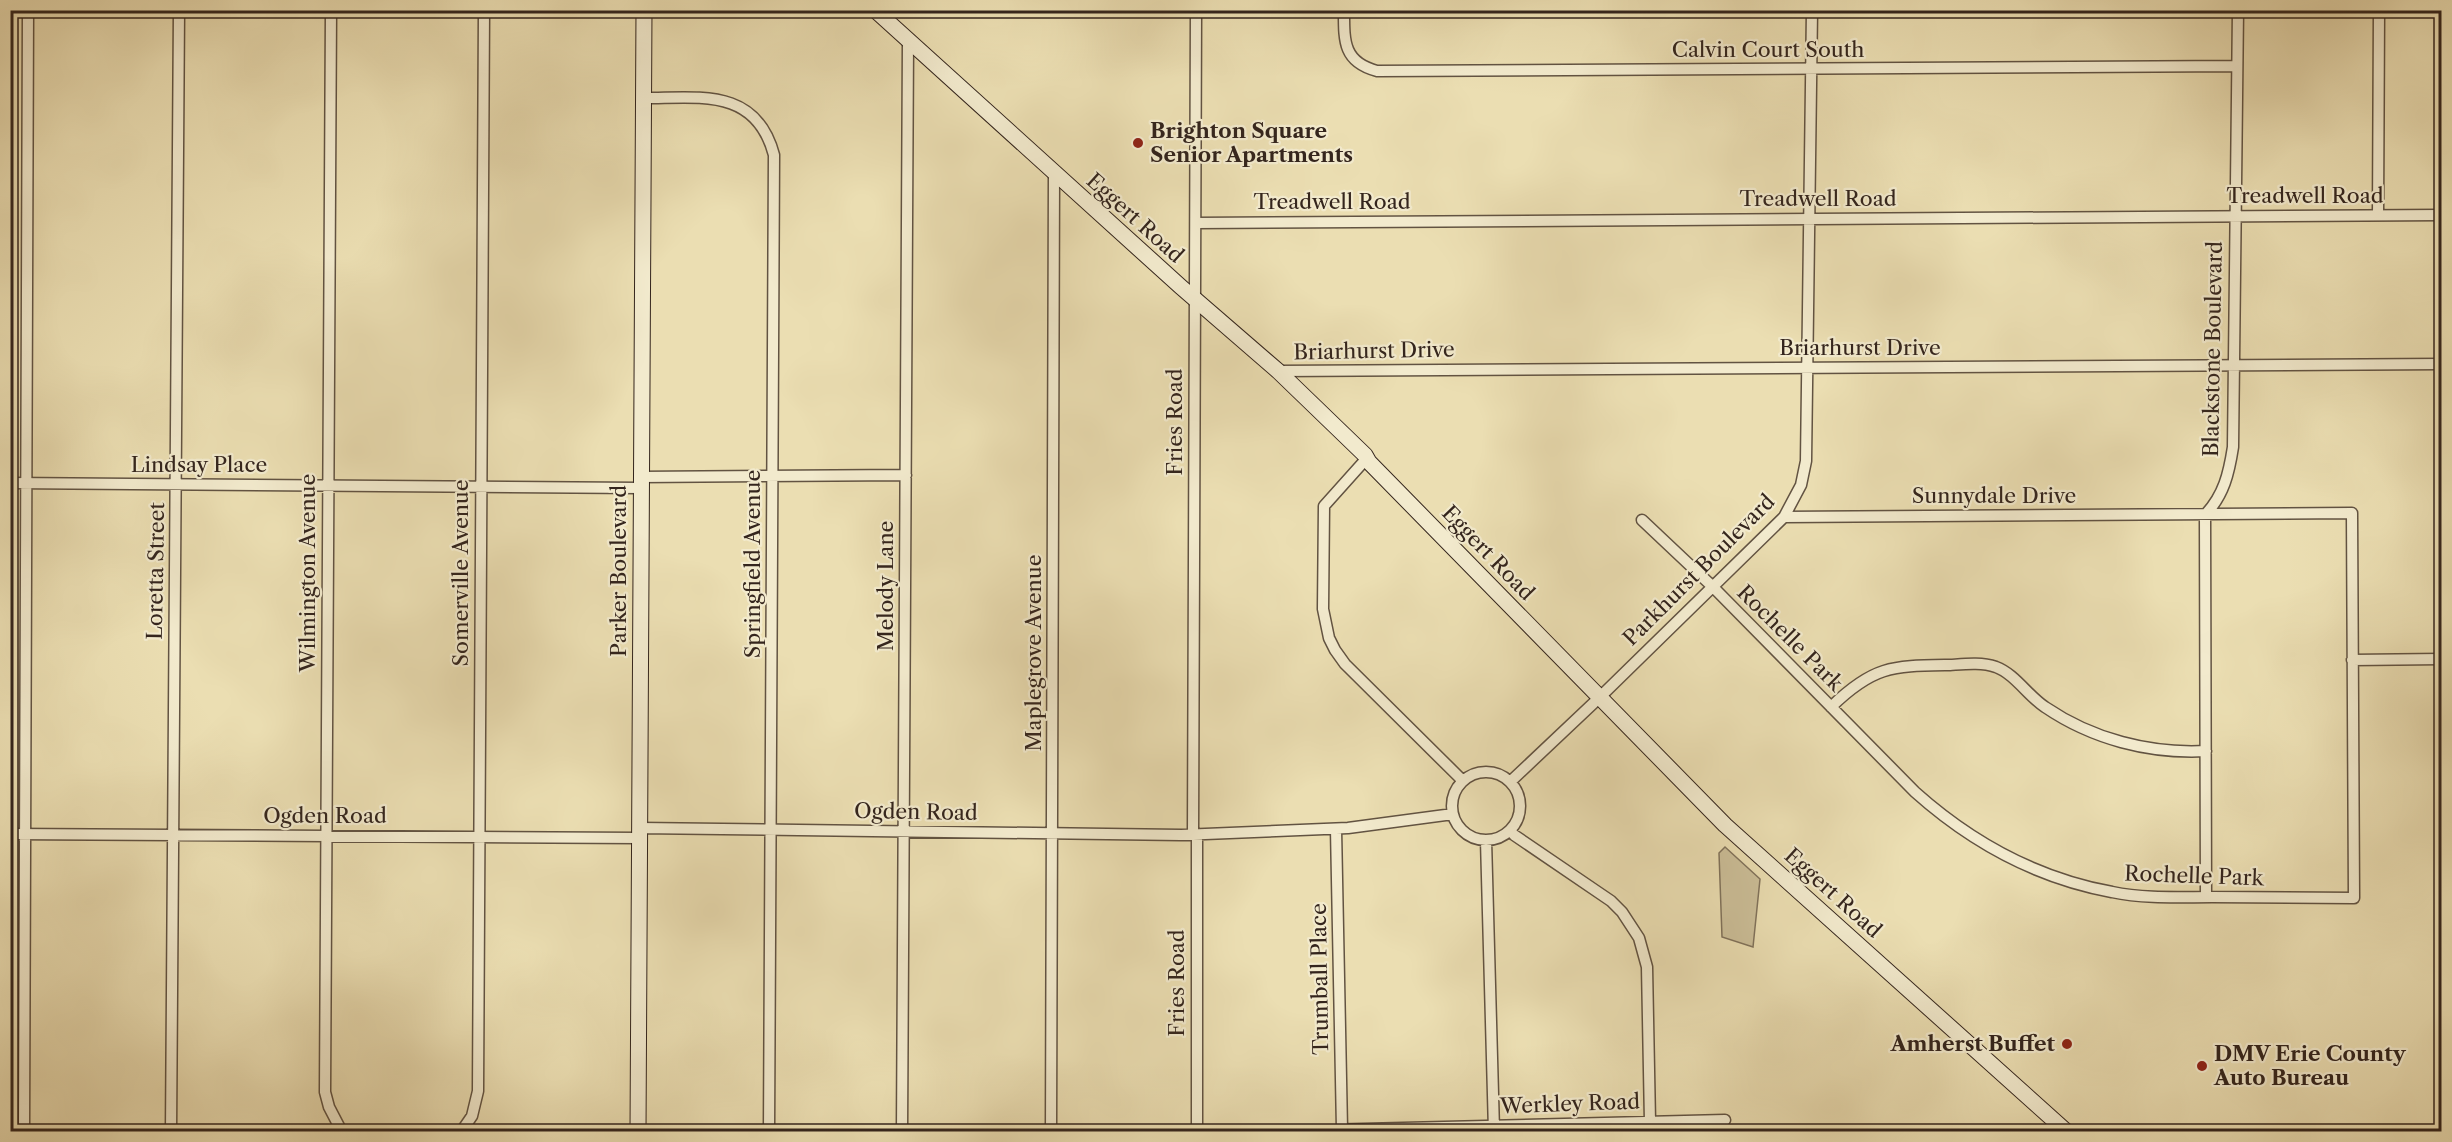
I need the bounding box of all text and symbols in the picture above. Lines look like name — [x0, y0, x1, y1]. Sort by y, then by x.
street label: Calvin Court South — [1672, 37, 1864, 62]
place label: Brighton Square Senior Apartments — [1150, 118, 1353, 167]
marker: Brighton Square Senior Apartments — [1131, 136, 1145, 150]
street label: Eggert Road — [1082, 168, 1189, 268]
street label: Treadwell Road — [2226, 183, 2384, 208]
street label: Treadwell Road — [1739, 186, 1897, 211]
street label: Treadwell Road — [1253, 189, 1411, 214]
street label: Blackstone Boulevard — [2198, 241, 2227, 457]
street label: Briarhurst Drive — [1779, 335, 1941, 360]
street label: Briarhurst Drive — [1293, 337, 1455, 364]
street label: Fries Road — [1162, 368, 1187, 476]
street label: Lindsay Place — [131, 452, 267, 477]
street label: Springfield Avenue — [740, 470, 765, 658]
street label: Wilmington Avenue — [295, 474, 320, 673]
street label: Somerville Avenue — [448, 480, 473, 666]
street label: Sunnydale Drive — [1912, 483, 2076, 508]
street label: Parker Boulevard — [606, 485, 631, 657]
street label: Parkhurst Boulevard — [1618, 489, 1780, 651]
street label: Eggert Road — [1437, 500, 1540, 605]
street label: Loretta Street — [142, 501, 169, 640]
street label: Melody Lane — [873, 521, 898, 651]
street label: Maplegrove Avenue — [1021, 555, 1046, 751]
street label: Rochelle Park — [1732, 580, 1849, 696]
street label: Ogden Road — [854, 798, 978, 825]
street label: Ogden Road — [263, 803, 387, 828]
street label: Eggert Road — [1780, 843, 1887, 943]
street label: Rochelle Park — [2124, 861, 2265, 890]
street label: Trumball Place — [1306, 903, 1333, 1055]
street label: Fries Road — [1164, 929, 1189, 1037]
place label: Amherst Buffet — [1889, 1031, 2056, 1056]
marker: Amherst Buffet — [2060, 1037, 2074, 1051]
place label: DMV Erie County Auto Bureau — [2213, 1041, 2407, 1090]
marker: DMV Erie County Auto Bureau — [2195, 1059, 2209, 1073]
street label: Werkley Road — [1499, 1089, 1641, 1118]

